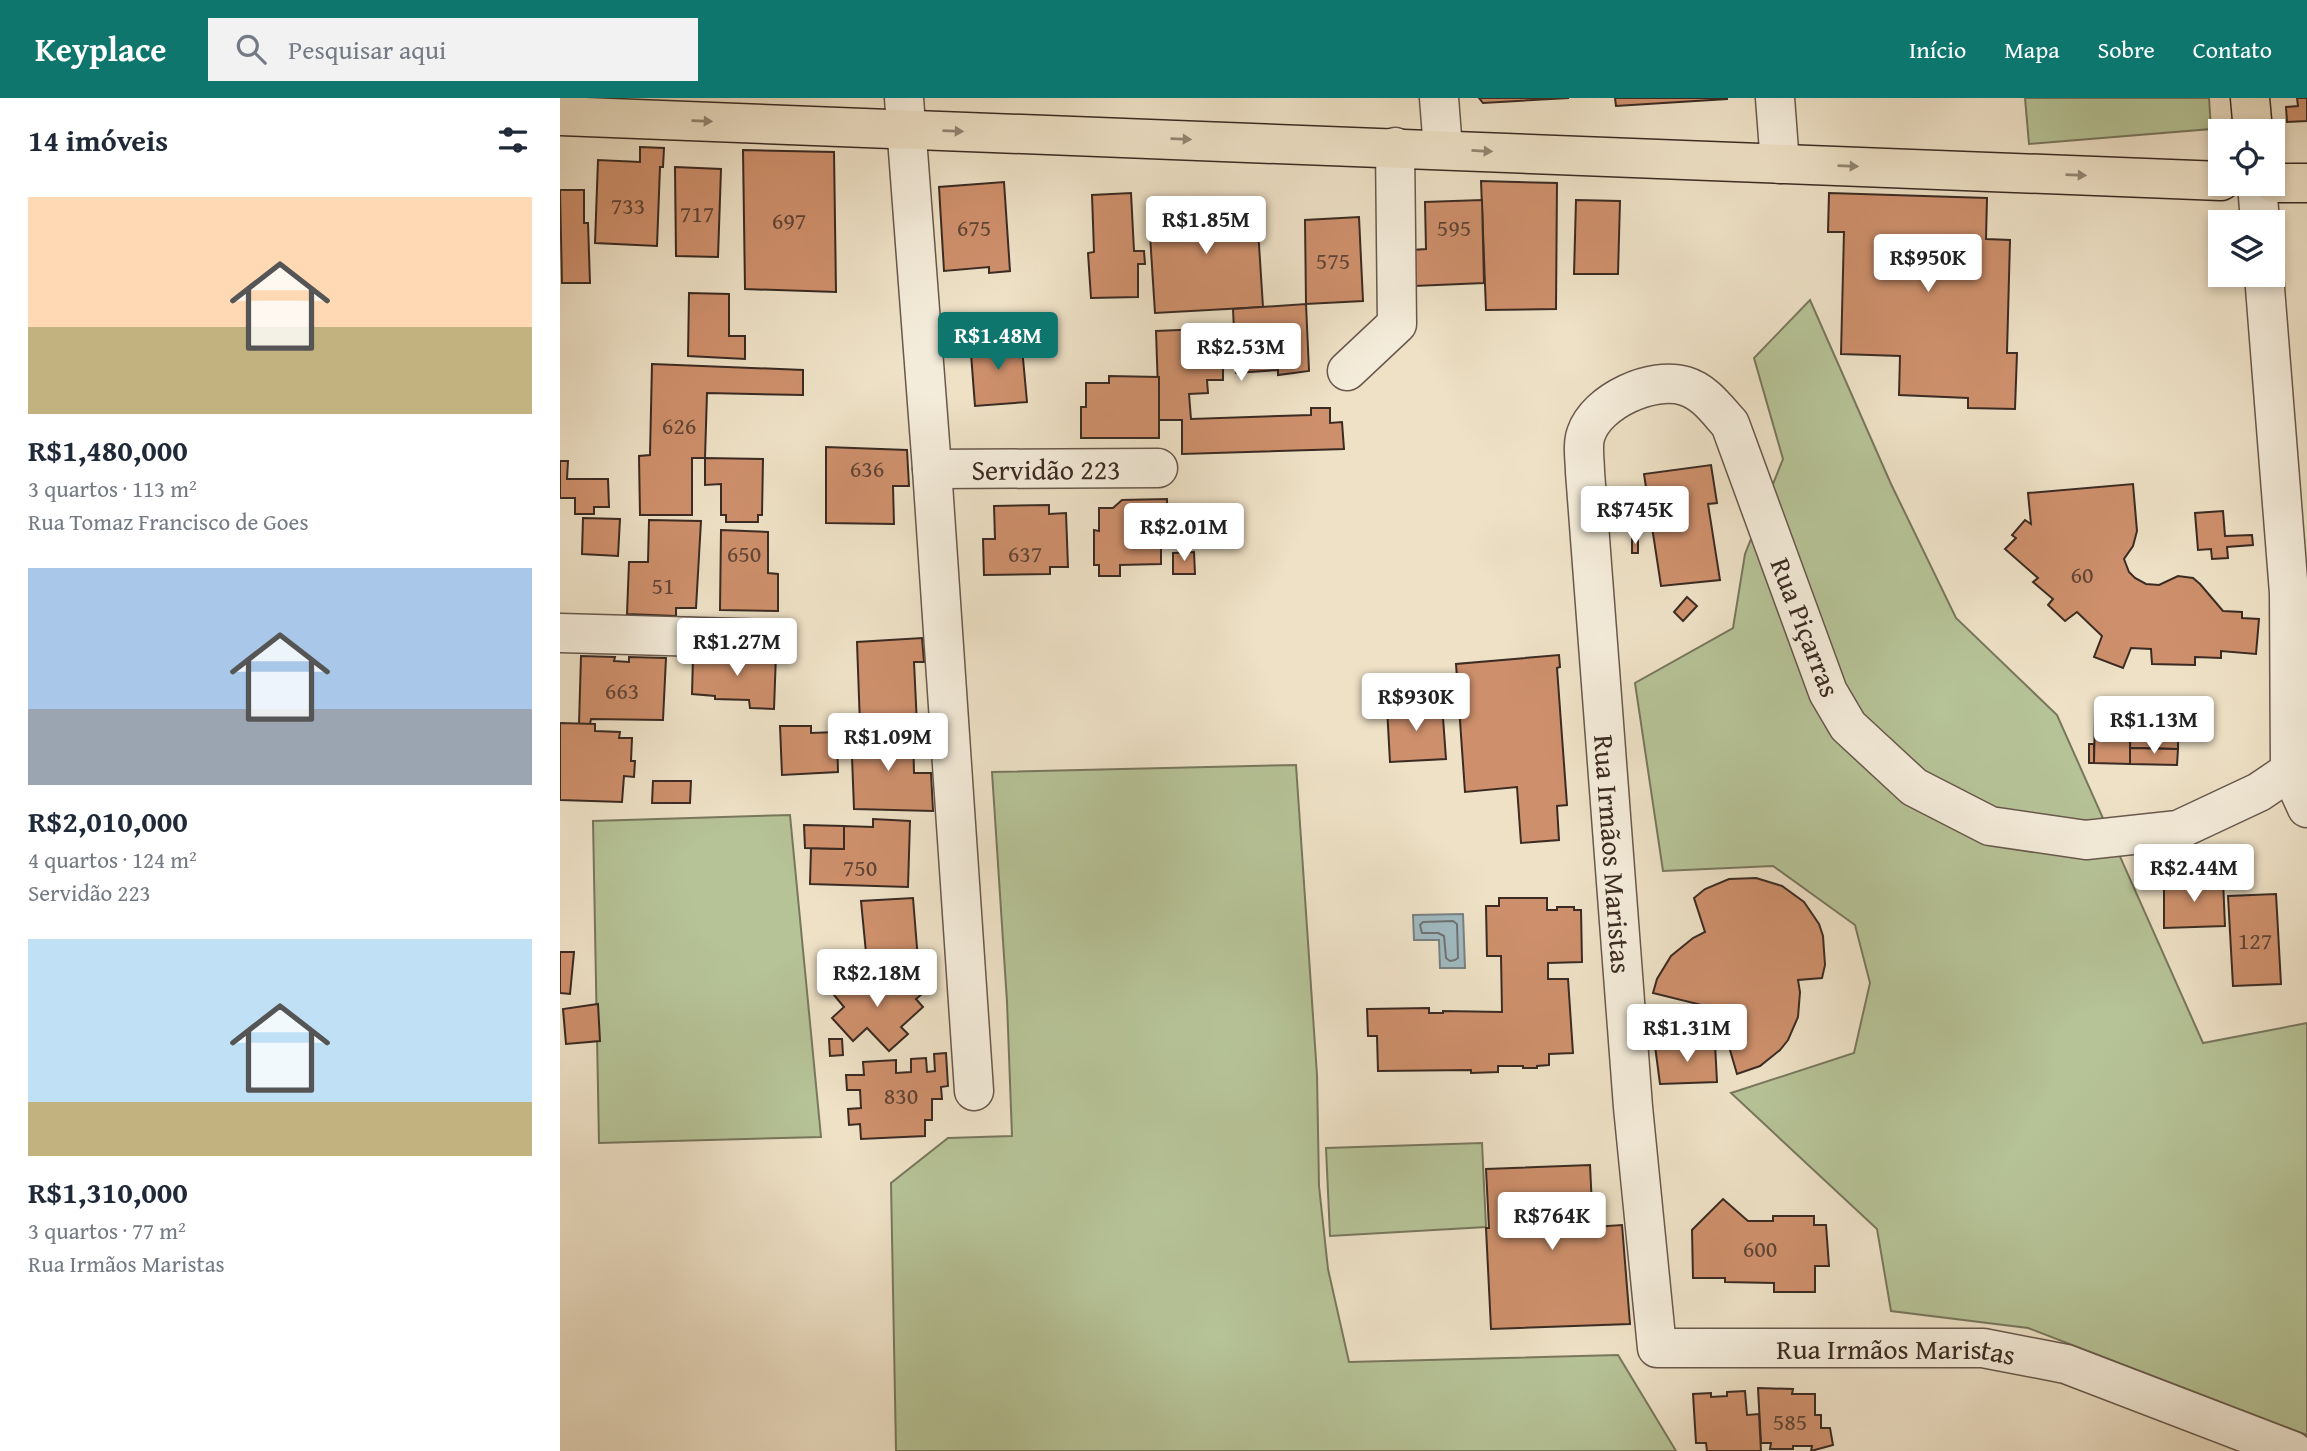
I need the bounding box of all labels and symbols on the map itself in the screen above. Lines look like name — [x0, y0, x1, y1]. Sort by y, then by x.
one-way arrow — [691, 116, 713, 127]
one-way arrow — [943, 125, 965, 136]
one-way arrow — [1170, 134, 1192, 145]
one-way arrow — [1471, 145, 1493, 156]
one-way arrow — [1838, 161, 1860, 172]
one-way arrow — [2065, 170, 2087, 181]
house number: 733 — [611, 188, 645, 223]
house number: 717 — [680, 196, 714, 231]
pin: R$1.85M — [1141, 197, 1271, 256]
house number: 697 — [772, 203, 806, 238]
house number: 675 — [957, 210, 991, 245]
house number: 595 — [1437, 210, 1471, 245]
pin: R$950K — [1871, 234, 1985, 294]
house number: 575 — [1316, 243, 1350, 278]
pin: R$1.48M — [933, 313, 1063, 372]
pin: R$2.53M — [1176, 324, 1306, 383]
house number: 626 — [662, 408, 696, 443]
street label: Servidão 223 — [971, 448, 1121, 489]
house number: 636 — [850, 451, 884, 486]
pin: R$745K — [1578, 486, 1692, 546]
pin: R$2.01M — [1119, 504, 1249, 563]
house number: 650 — [727, 536, 761, 571]
house number: 637 — [1008, 536, 1042, 571]
street label: Rua Piçarras — [1761, 551, 1851, 703]
house number: 60 — [2070, 557, 2094, 592]
house number: 51 — [651, 568, 675, 603]
pin: R$1.27M — [672, 618, 802, 678]
house number: 663 — [605, 673, 639, 708]
pin: R$930K — [1359, 674, 1473, 733]
pin: R$1.13M — [2089, 696, 2219, 756]
pin: R$1.09M — [823, 714, 953, 773]
street label: Rua Irmãos Maristas — [1584, 733, 1643, 975]
pin: R$2.44M — [2129, 844, 2259, 904]
house number: 750 — [843, 850, 877, 885]
house number: 127 — [2238, 923, 2272, 958]
pin: R$2.18M — [812, 950, 942, 1009]
pin: R$1.31M — [1622, 1004, 1752, 1064]
house number: 830 — [884, 1078, 918, 1113]
pin: R$764K — [1495, 1192, 1609, 1252]
house number: 600 — [1743, 1231, 1777, 1266]
street label: Rua Irmãos Maristas — [1776, 1328, 2019, 1374]
house number: 585 — [1773, 1404, 1807, 1439]

